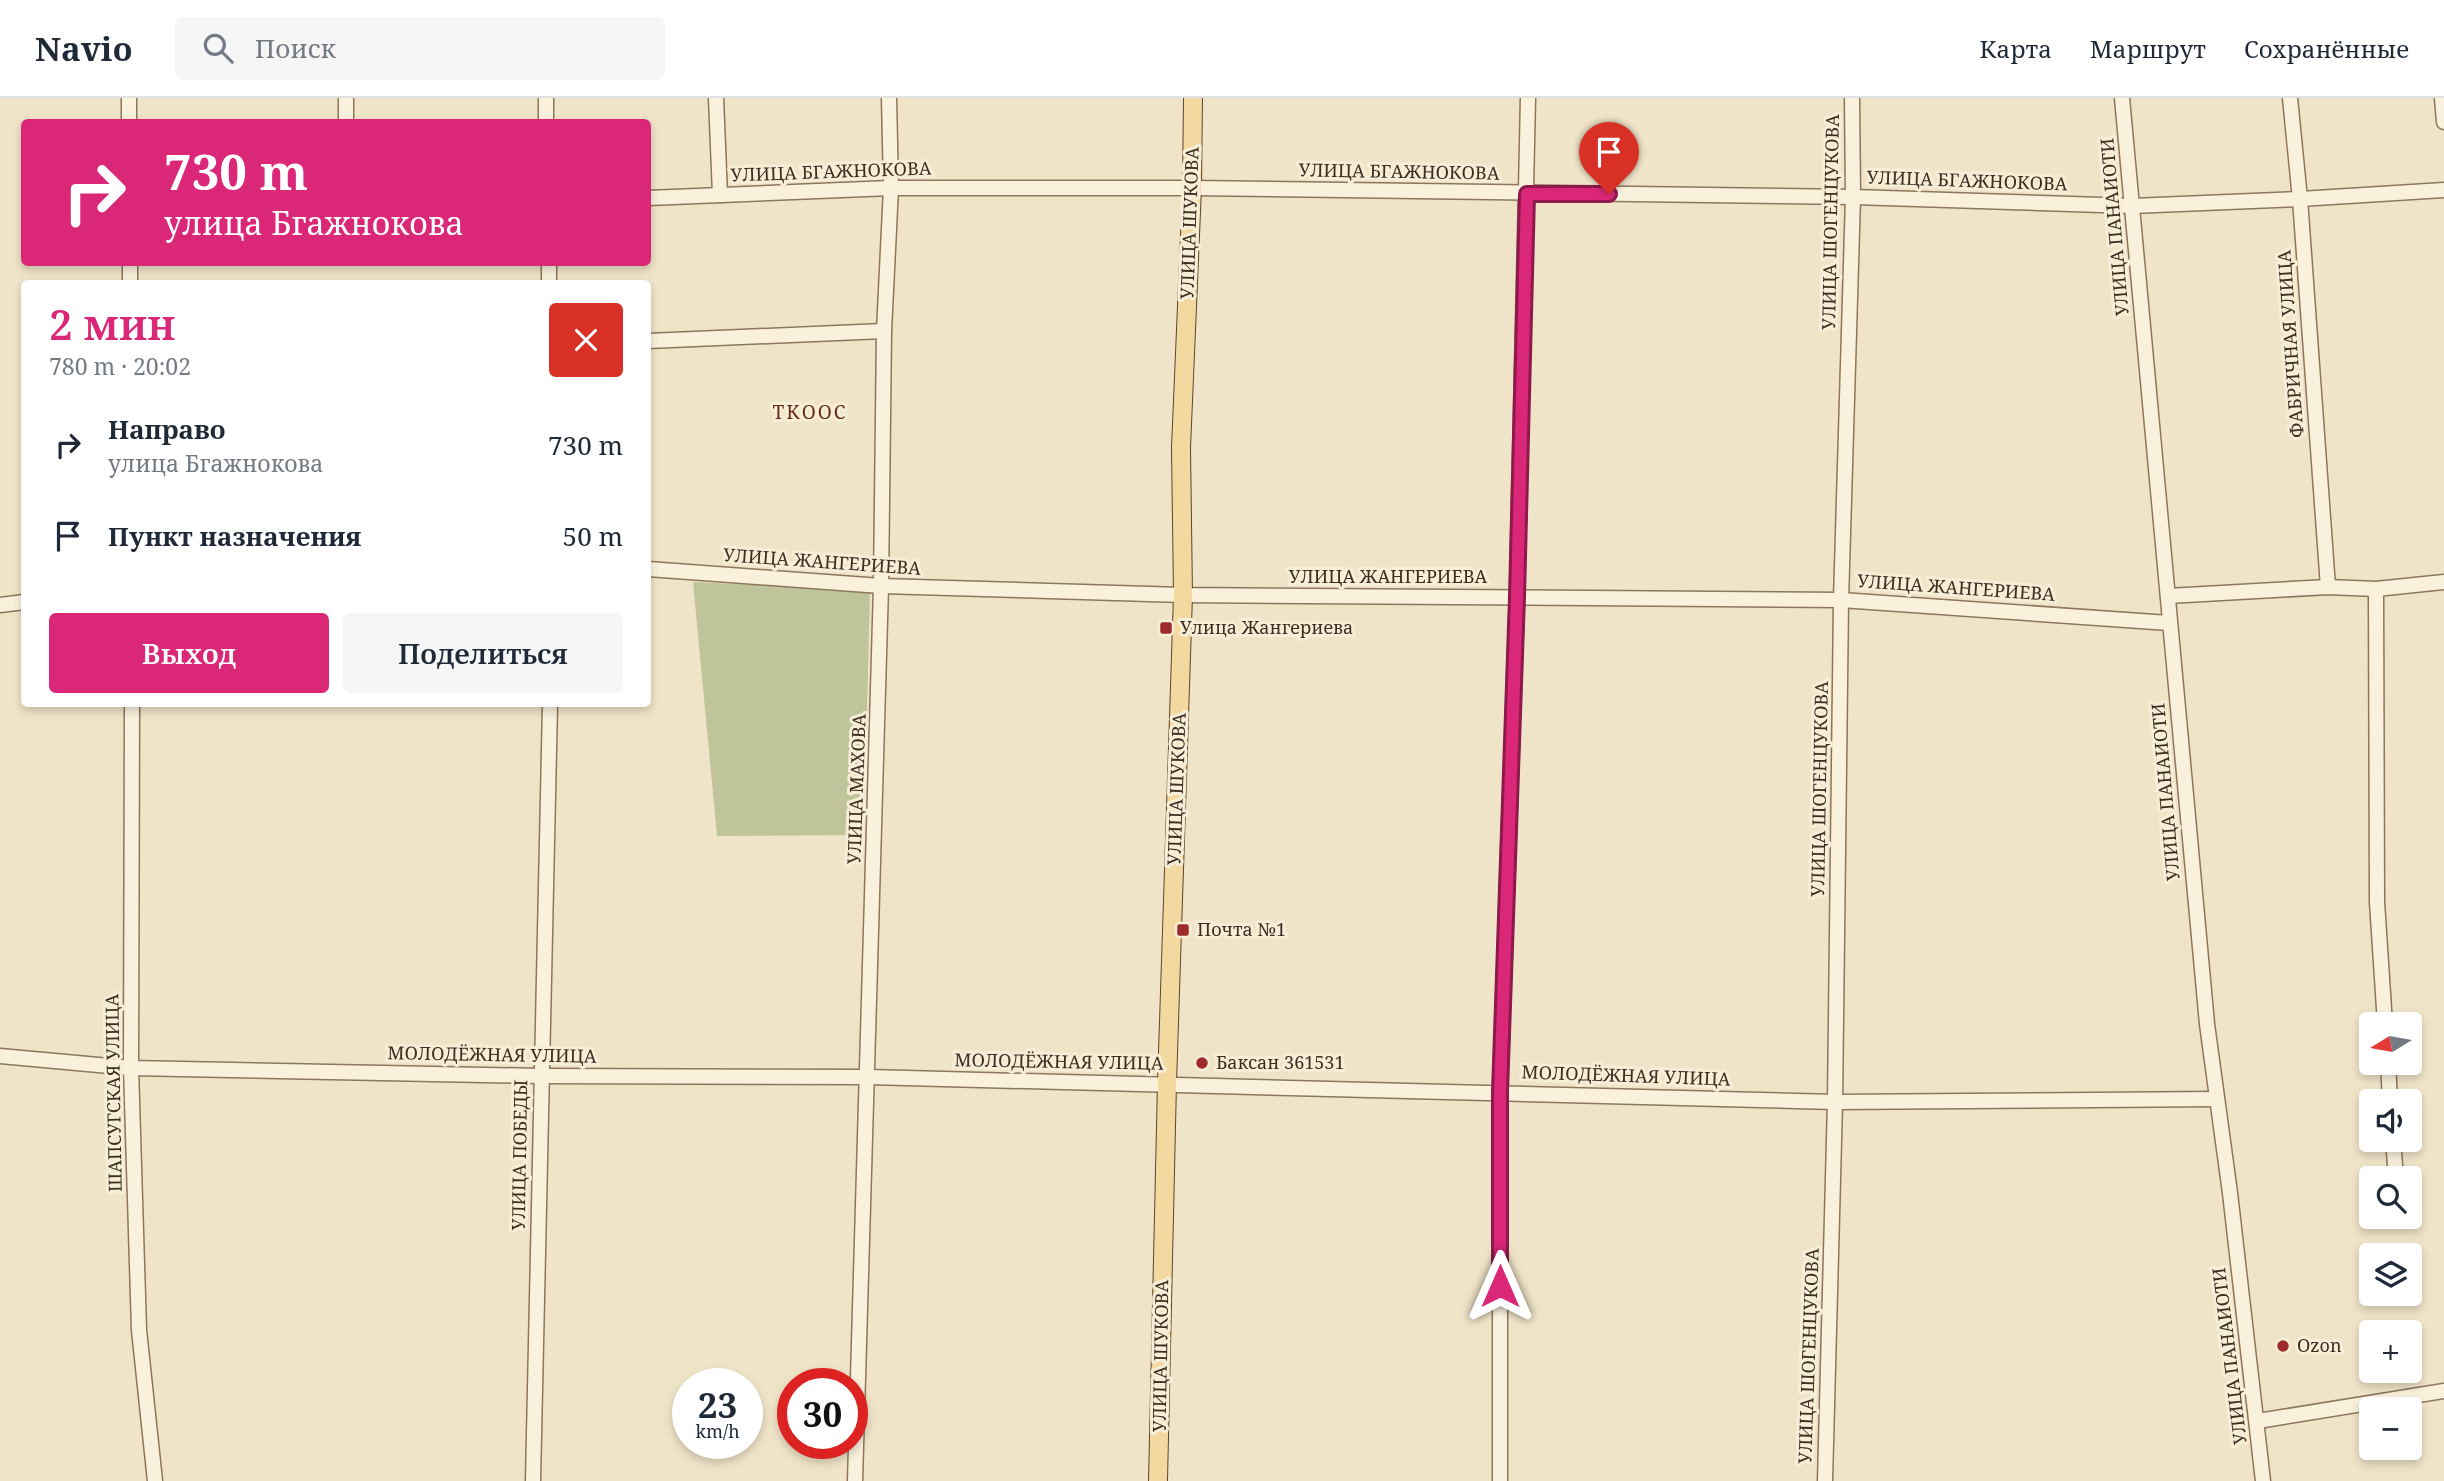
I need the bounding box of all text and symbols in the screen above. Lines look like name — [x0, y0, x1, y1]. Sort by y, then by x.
search box — [175, 17, 665, 80]
text: Navio — [35, 26, 133, 71]
icon: search — [199, 29, 237, 67]
text: Поиск — [255, 30, 336, 66]
text: Карта — [1980, 32, 2052, 65]
text: Маршрут — [2090, 32, 2206, 65]
text: Сохранённые — [2244, 32, 2409, 65]
street label: УЛИЦА ШОГЕНЦУКОВА — [1816, 114, 1844, 330]
pin — [1579, 122, 1639, 194]
icon: arrive — [1590, 133, 1628, 171]
street label: УЛИЦА ПАНАИОТИ — [2094, 137, 2134, 317]
text: 730 m — [164, 138, 308, 204]
street label: УЛИЦА ШУКОВА — [1174, 146, 1204, 300]
icon: right — [49, 147, 140, 238]
street label: УЛИЦА БГАЖНОКОВА — [730, 155, 932, 186]
street label: УЛИЦА БГАЖНОКОВА — [1298, 157, 1500, 185]
street label: УЛИЦА БГАЖНОКОВА — [1866, 165, 2068, 196]
text: улица Бгажнокова — [164, 201, 464, 244]
street label: ФАБРИЧНАЯ УЛИЦА — [2271, 249, 2309, 439]
text: 2 мин — [49, 295, 176, 352]
button: close — [549, 303, 623, 377]
text: 780 m · 20:02 — [49, 350, 191, 382]
district label: ТКООС — [773, 399, 847, 425]
text: Направо — [108, 411, 226, 447]
icon: right — [49, 426, 87, 464]
text: 730 m — [548, 427, 623, 463]
text: улица Бгажнокова — [108, 447, 323, 479]
icon: arrive — [49, 517, 87, 555]
text: Пункт назначения — [108, 518, 361, 554]
text: 50 m — [563, 518, 623, 554]
street label: УЛИЦА ЖАНГЕРИЕВА — [722, 542, 922, 580]
street label: УЛИЦА ЖАНГЕРИЕВА — [1289, 564, 1487, 588]
street label: УЛИЦА ЖАНГЕРИЕВА — [1856, 568, 2056, 606]
button: Выход — [49, 613, 329, 693]
button: Поделиться — [343, 613, 623, 693]
place label: Улица Жангериева — [1180, 615, 1353, 639]
marker: Улица Жангериева — [1158, 620, 1174, 636]
street label: УЛИЦА ШОГЕНЦУКОВА — [1805, 681, 1833, 897]
street label: УЛИЦА ПАНАИОТИ — [2145, 702, 2185, 882]
street label: УЛИЦА ШУКОВА — [1161, 712, 1191, 866]
street label: УЛИЦА МАХОВА — [841, 713, 871, 865]
place label: Почта №1 — [1197, 917, 1286, 941]
marker: Почта №1 — [1175, 922, 1191, 938]
street label: ШАПСУГСКАЯ УЛИЦА — [99, 993, 127, 1192]
north arrow — [2359, 1012, 2422, 1074]
map controls — [2359, 1012, 2422, 1460]
street label: МОЛОДЁЖНАЯ УЛИЦА — [387, 1040, 597, 1068]
street label: МОЛОДЁЖНАЯ УЛИЦА — [954, 1047, 1164, 1075]
place label: Баксан 361531 — [1216, 1050, 1344, 1074]
marker: Баксан 361531 — [1194, 1055, 1210, 1071]
street label: МОЛОДЁЖНАЯ УЛИЦА — [1521, 1059, 1731, 1091]
street label: УЛИЦА ПОБЕДЫ — [506, 1079, 532, 1231]
button: sound — [2359, 1089, 2422, 1152]
button: search — [2359, 1166, 2422, 1229]
button: layers — [2359, 1243, 2422, 1306]
street label: УЛИЦА ШОГЕНЦУКОВА — [1792, 1247, 1824, 1464]
position arrow — [1463, 1249, 1537, 1323]
street label: УЛИЦА ПАНАИОТИ — [2206, 1266, 2252, 1446]
street label: УЛИЦА ШУКОВА — [1147, 1279, 1173, 1432]
button: + — [2359, 1320, 2422, 1383]
place label: Ozon — [2297, 1333, 2342, 1357]
marker: Ozon — [2275, 1338, 2291, 1354]
speed limit sign: 30 — [777, 1368, 868, 1459]
text: 23 — [698, 1381, 737, 1428]
button: − — [2359, 1397, 2422, 1460]
text: km/h — [695, 1419, 740, 1443]

